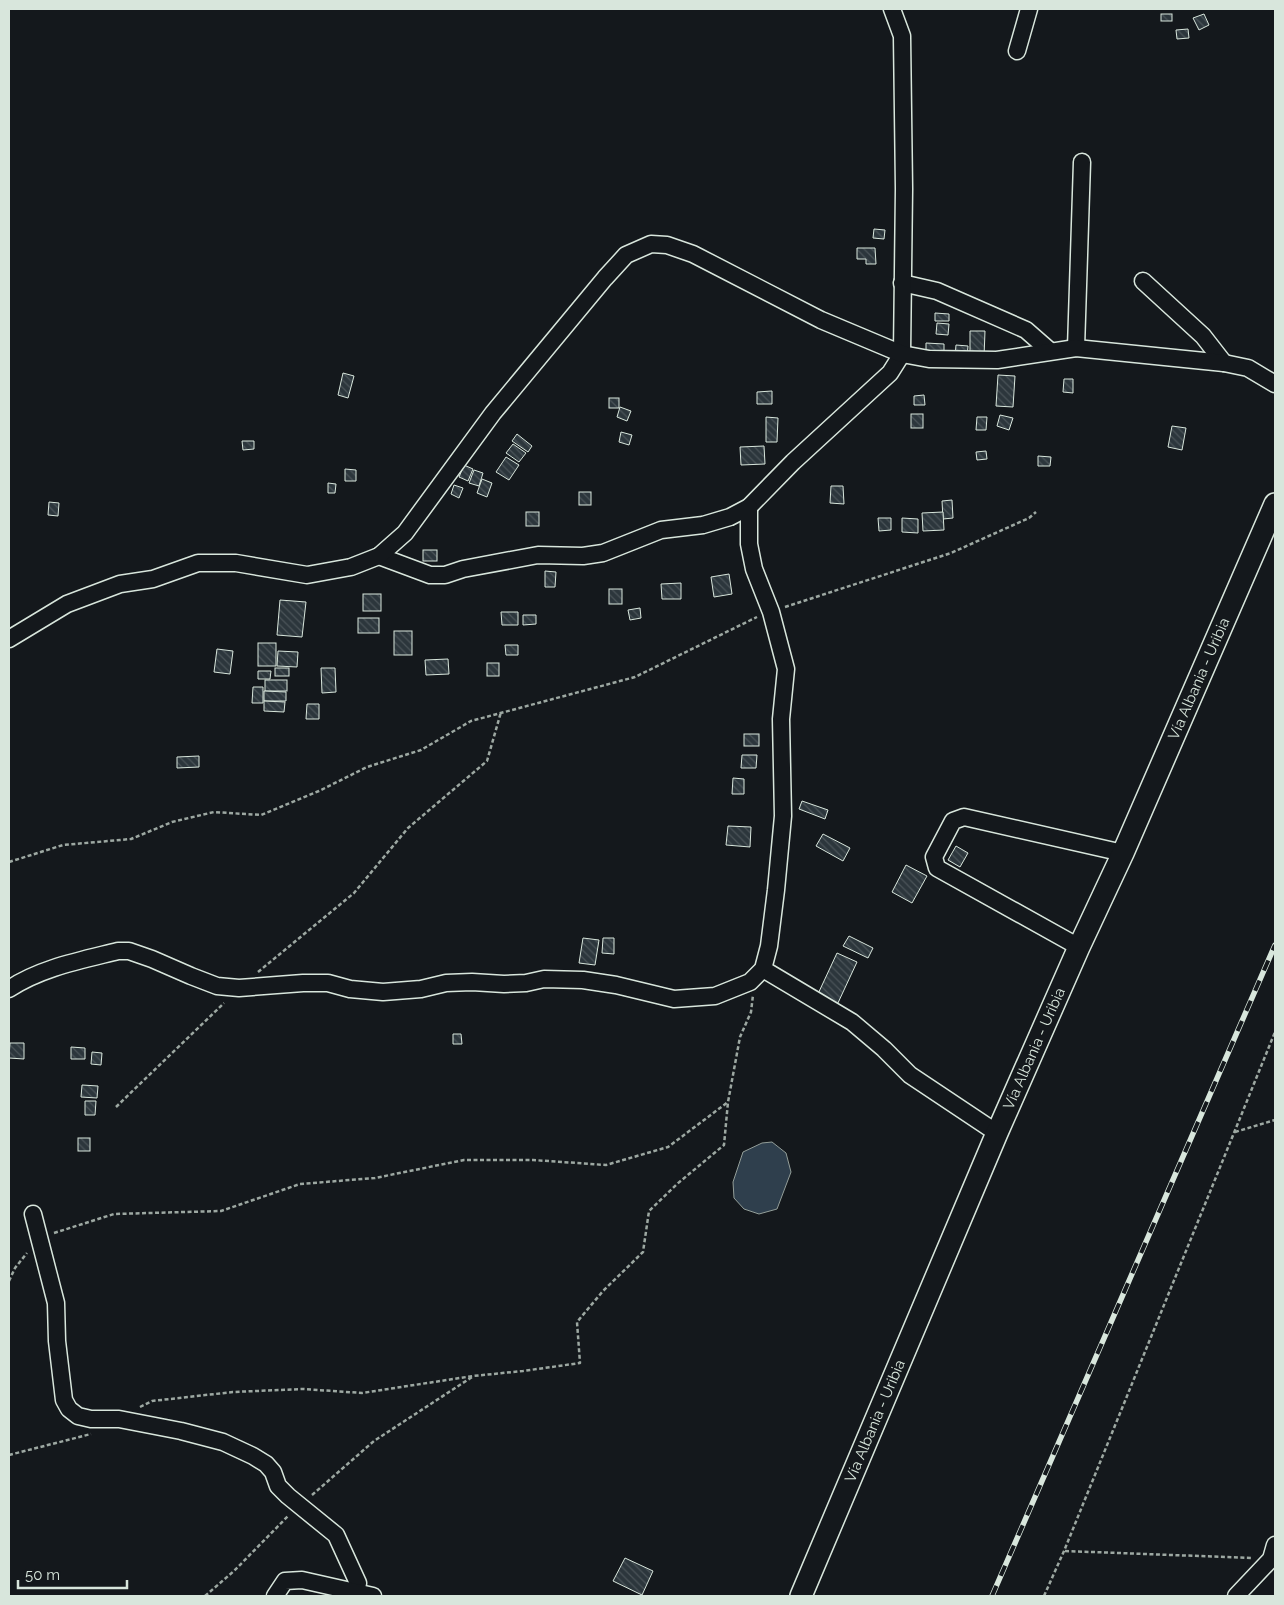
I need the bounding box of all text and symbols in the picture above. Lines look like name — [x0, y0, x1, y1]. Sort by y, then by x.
street label: Vía Albania - Uribia — [1164, 615, 1233, 743]
street label: Vía Albania - Uribia — [999, 985, 1069, 1112]
street label: Vía Albania - Uribia — [841, 1357, 909, 1485]
scale bar — [18, 1558, 126, 1590]
text: 50 m — [25, 1566, 60, 1584]

